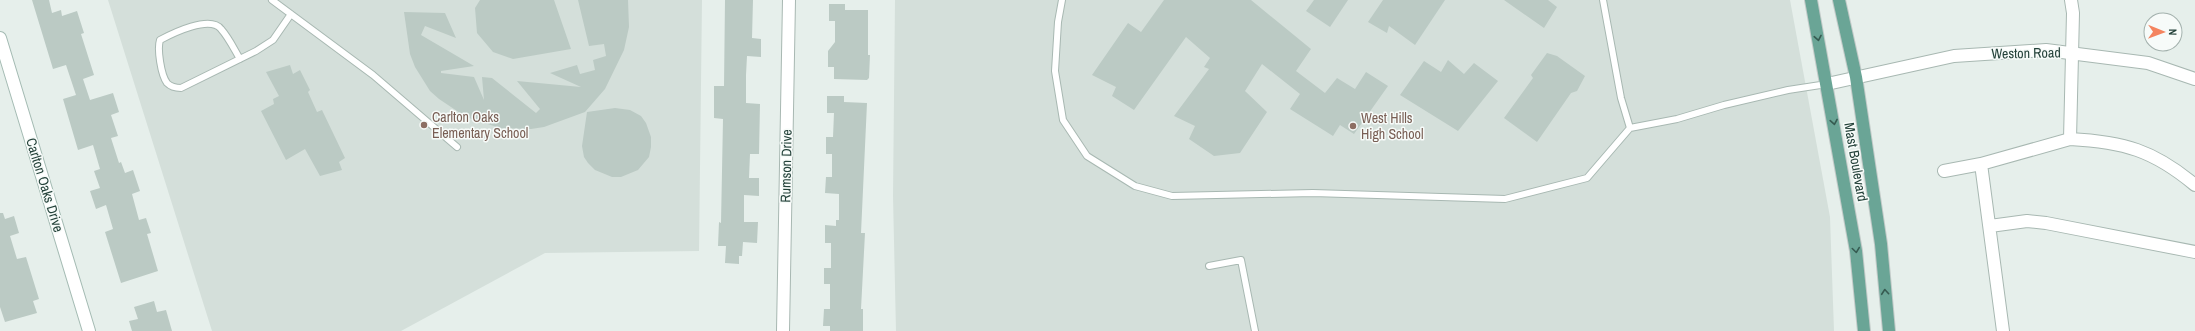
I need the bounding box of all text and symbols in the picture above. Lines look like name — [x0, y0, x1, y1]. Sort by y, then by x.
north arrow — [2143, 12, 2183, 52]
text: N — [2166, 29, 2180, 36]
one-way arrow — [1814, 35, 1822, 41]
street label: Weston Road — [1991, 43, 2061, 63]
place label: Carlton Oaks Elementary School — [432, 108, 528, 142]
place label: West Hills High School — [1361, 109, 1424, 143]
one-way arrow — [1829, 119, 1838, 125]
marker: Carlton Oaks Elementary School — [419, 120, 429, 130]
marker: West Hills High School — [1348, 121, 1358, 131]
street label: Mast Boulevard — [1840, 121, 1872, 203]
street label: Rumson Drive — [776, 129, 796, 203]
street label: Carlton Oaks Drive — [22, 136, 68, 234]
one-way arrow — [1851, 247, 1860, 253]
one-way arrow — [1881, 289, 1890, 295]

